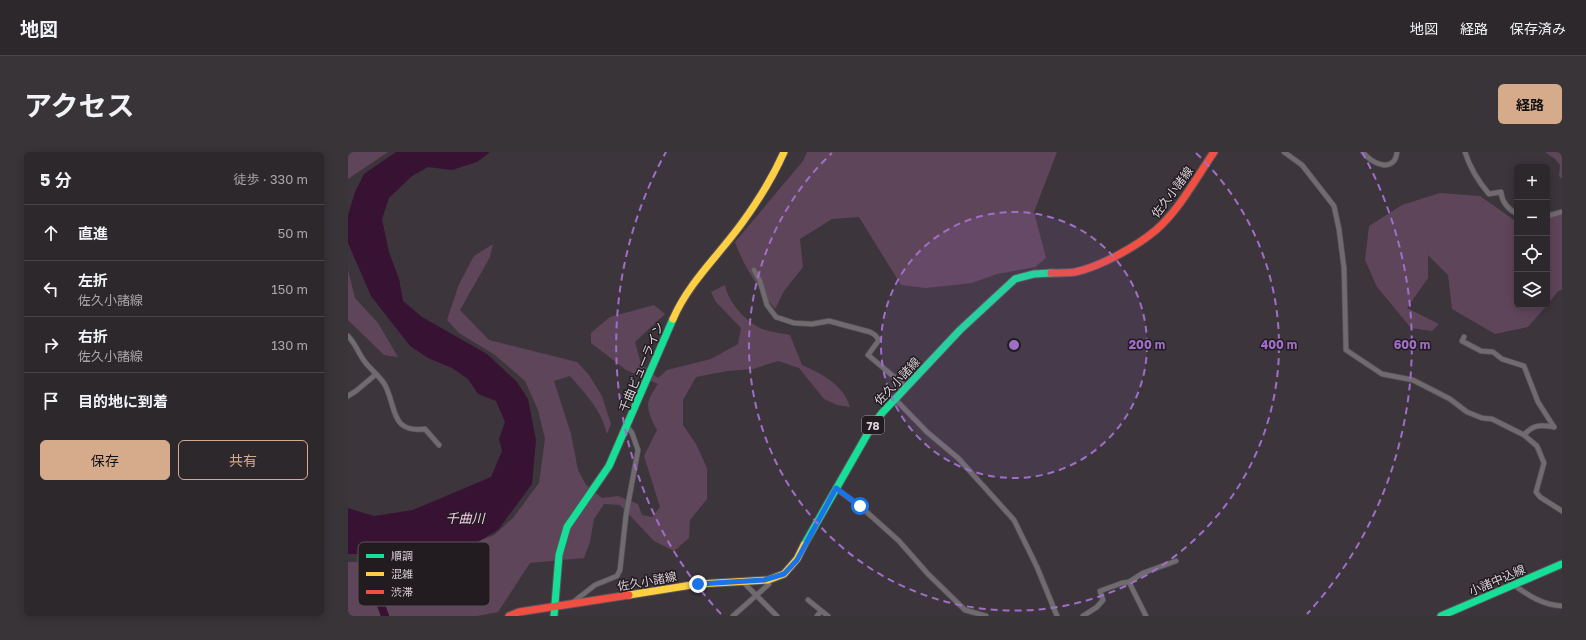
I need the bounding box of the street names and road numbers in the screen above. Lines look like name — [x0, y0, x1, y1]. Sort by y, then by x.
street label: 佐久小諸線 — [1148, 164, 1196, 220]
street label: 千曲ビューライン — [615, 320, 667, 414]
street label: 佐久小諸線 — [871, 354, 923, 408]
road number: 78 — [862, 416, 884, 434]
street label: 小諸中込線 — [1466, 561, 1528, 599]
street label: 佐久小諸線 — [616, 568, 678, 594]

